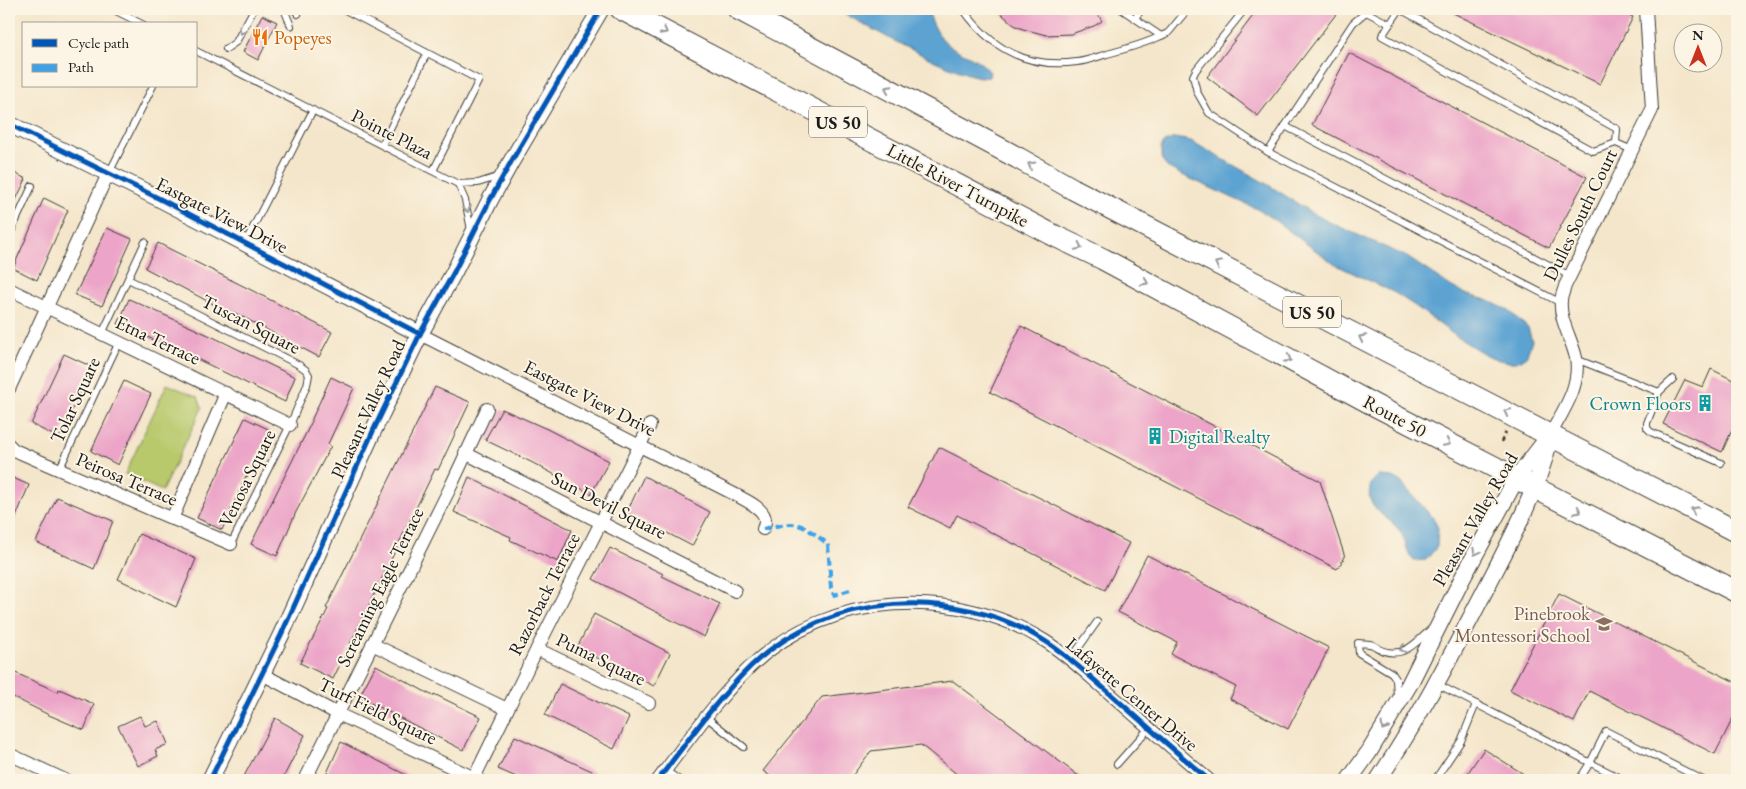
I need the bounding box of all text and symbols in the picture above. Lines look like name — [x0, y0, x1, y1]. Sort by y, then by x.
legend — [22, 22, 198, 88]
north arrow — [1674, 22, 1724, 72]
one-way arrow — [238, 25, 248, 34]
place label: Popeyes — [274, 25, 332, 50]
one-way arrow — [659, 25, 668, 35]
text: N — [1692, 26, 1704, 44]
restaurant icon: Popeyes — [250, 27, 270, 47]
text: Cycle path — [68, 33, 130, 52]
text: Path — [68, 57, 94, 76]
one-way arrow — [884, 85, 893, 95]
street label: Pointe Plaza — [347, 103, 437, 165]
road number: US 50 — [809, 106, 867, 138]
street label: Little River Turnpike — [883, 137, 1033, 233]
street label: Dulles South Court — [1537, 145, 1623, 285]
one-way arrow — [1027, 162, 1036, 172]
street label: Eastgate View Drive — [152, 171, 292, 259]
one-way arrow — [461, 204, 472, 213]
one-way arrow — [1074, 241, 1083, 251]
one-way arrow — [1214, 260, 1223, 270]
one-way arrow — [1140, 276, 1149, 286]
street label: Tuscan Square — [197, 288, 305, 360]
road number: US 50 — [1283, 296, 1341, 328]
street label: Etna Terrace — [112, 309, 204, 371]
one-way arrow — [1359, 334, 1368, 344]
street label: Pleasant Valley Road — [325, 335, 411, 482]
street label: Tolar Square — [44, 353, 106, 447]
one-way arrow — [1283, 353, 1292, 363]
street label: Eastgate View Drive — [520, 354, 660, 442]
street label: Route 50 — [1359, 389, 1431, 443]
place label: Crown Floors — [1590, 391, 1691, 416]
building icon: Crown Floors — [1695, 393, 1715, 413]
one-way arrow — [1503, 408, 1512, 418]
place label: Digital Realty — [1169, 424, 1271, 449]
street label: Venosa Square — [213, 425, 281, 531]
building icon: Digital Realty — [1145, 426, 1165, 446]
one-way arrow — [1442, 437, 1451, 447]
street label: Peirosa Terrace — [72, 446, 182, 512]
street label: Pleasant Valley Road — [1427, 447, 1524, 590]
street label: Sun Devil Square — [547, 465, 671, 545]
street label: Screaming Eagle Terrace — [331, 503, 429, 671]
one-way arrow — [1573, 505, 1582, 515]
one-way arrow — [1690, 506, 1699, 516]
street label: Razorback Terrace — [502, 529, 586, 659]
one-way arrow — [1472, 547, 1482, 556]
place label: Pinebrook Montessori School — [1455, 601, 1591, 648]
school or university icon: Pinebrook Montessori School — [1594, 614, 1614, 634]
street label: Puma Square — [552, 627, 650, 691]
street label: Lafayette Center Drive — [1061, 631, 1203, 757]
one-way arrow — [1400, 643, 1408, 653]
street label: Turf Field Square — [315, 672, 441, 750]
one-way arrow — [1381, 722, 1391, 731]

